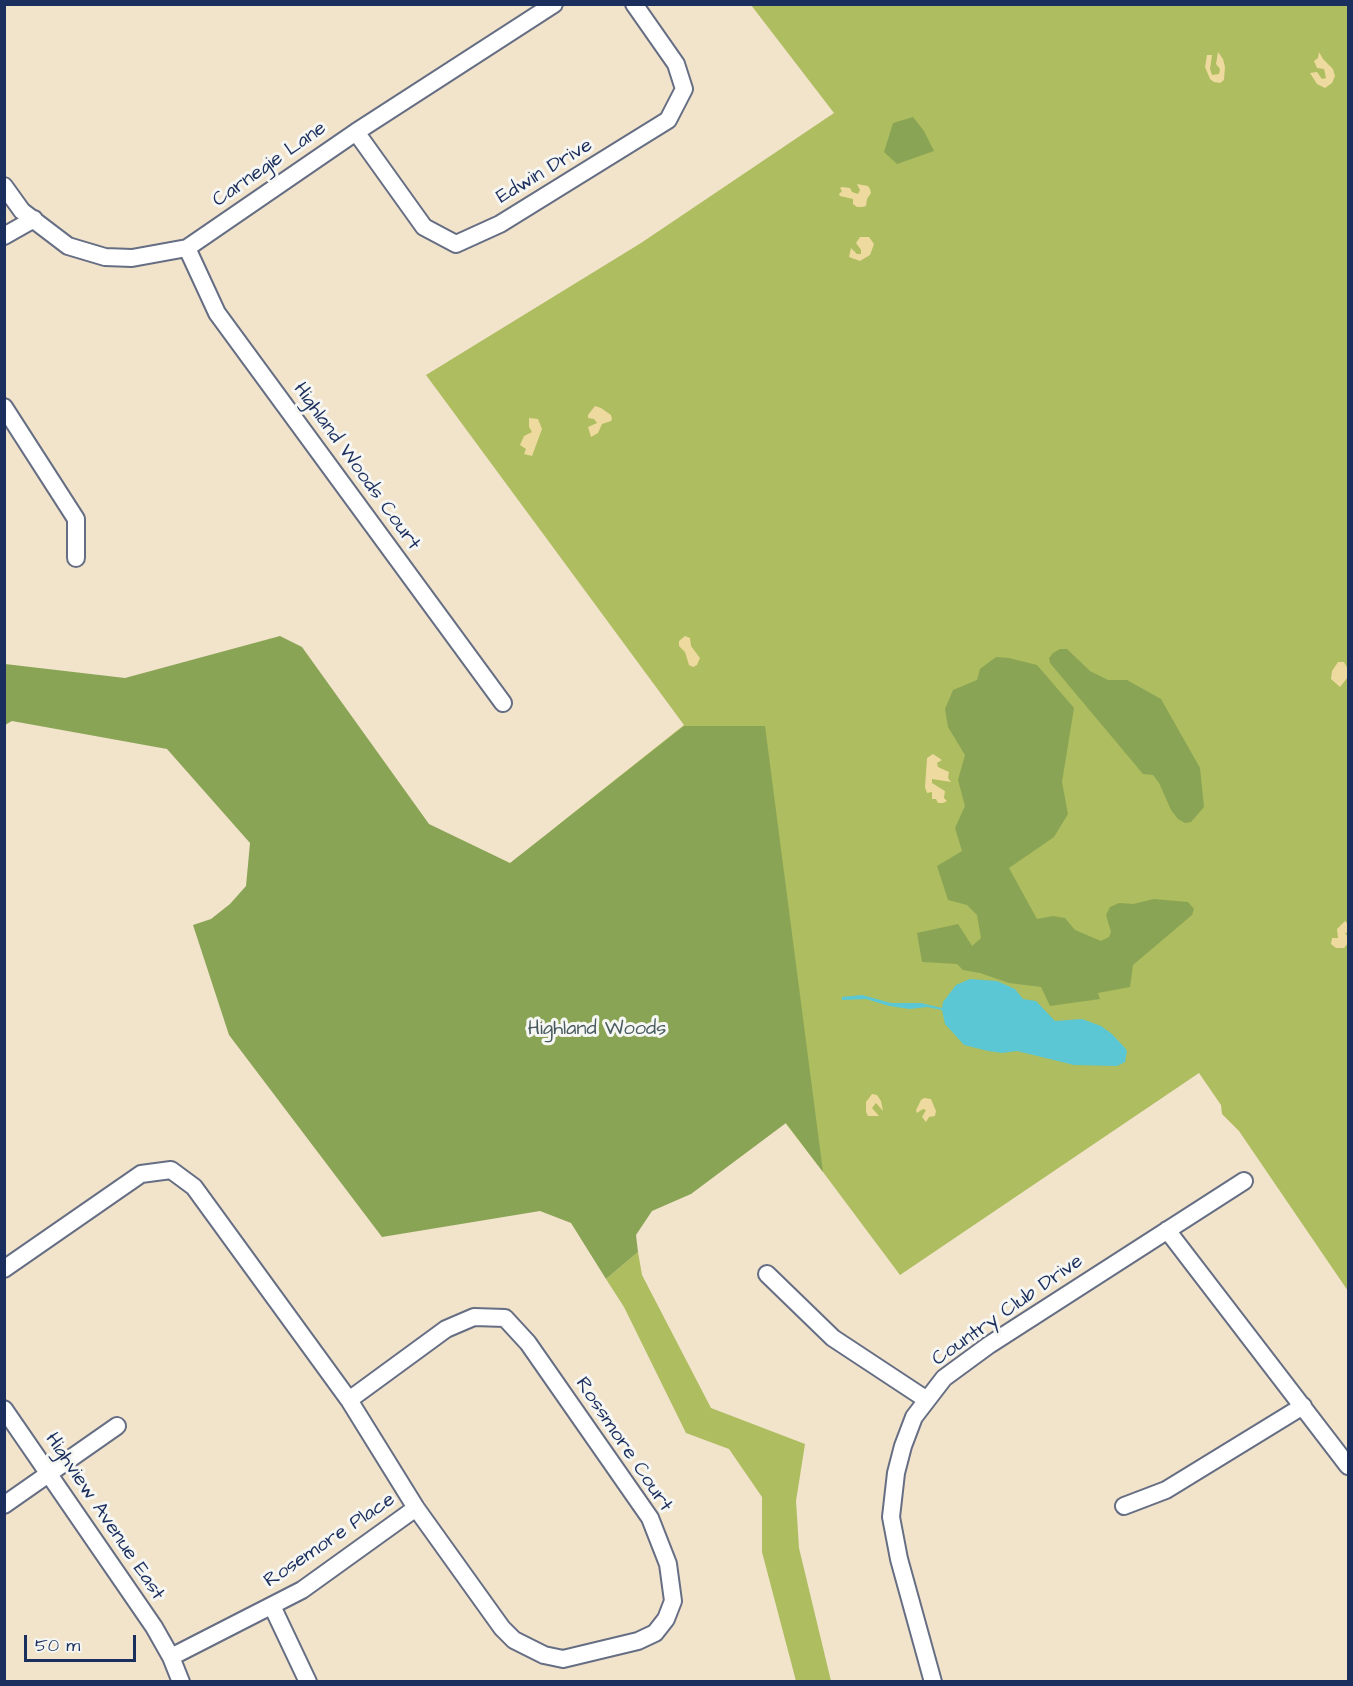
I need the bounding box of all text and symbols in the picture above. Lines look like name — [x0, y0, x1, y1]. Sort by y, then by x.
street label: Carnegie Lane — [209, 117, 331, 213]
street label: Edwin Drive — [493, 134, 597, 210]
street label: Highland Woods Court — [287, 379, 425, 555]
park label: Highland Woods — [528, 1018, 666, 1042]
street label: Country Club Drive — [928, 1250, 1088, 1372]
street label: Rossmore Court — [569, 1373, 677, 1517]
street label: Highview Avenue East — [39, 1429, 169, 1605]
street label: Rosemore Place — [260, 1488, 400, 1594]
scale bar — [27, 1623, 140, 1661]
text: 50 m — [35, 1633, 80, 1658]

